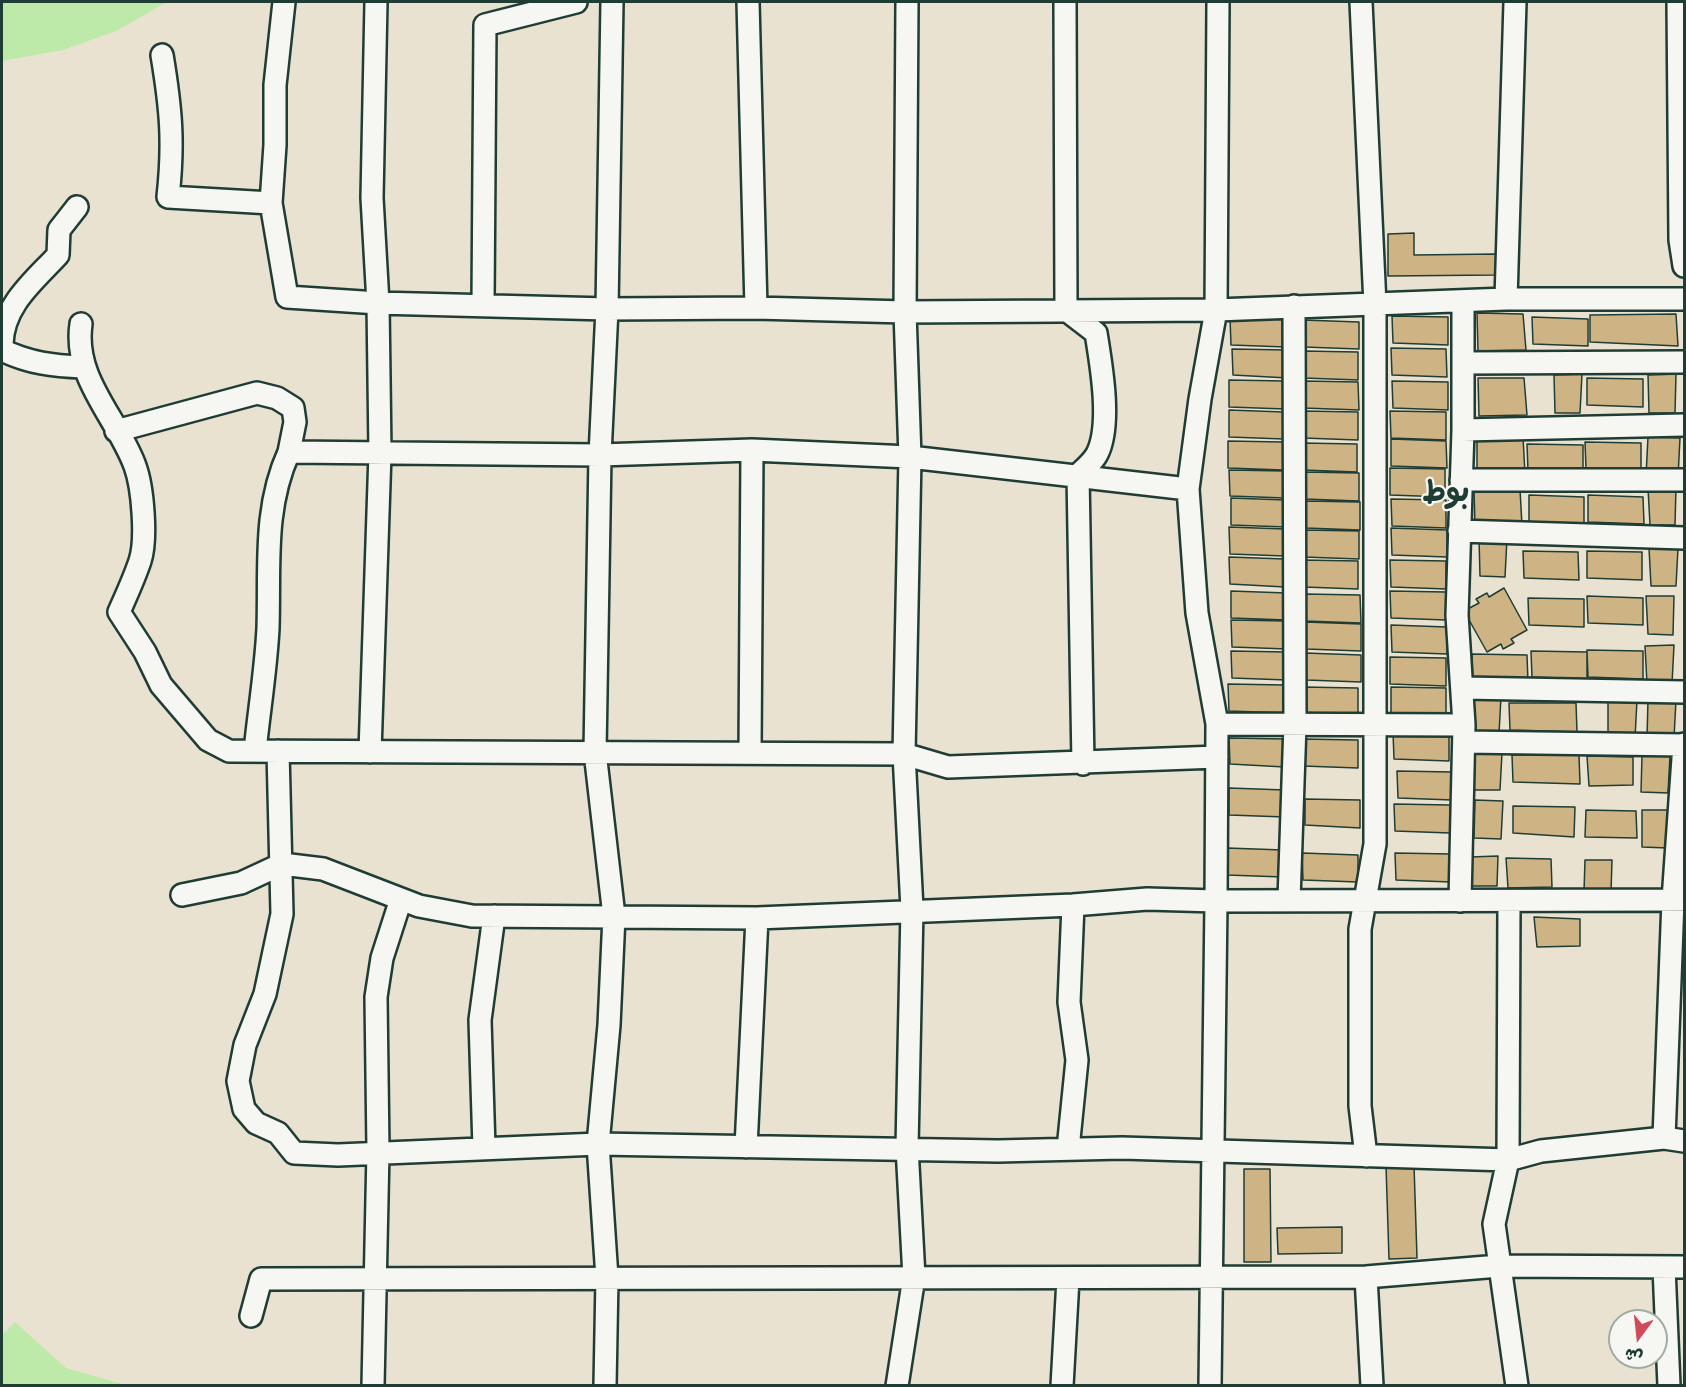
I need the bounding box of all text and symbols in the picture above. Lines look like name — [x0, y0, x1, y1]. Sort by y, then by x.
district label: بوط — [1422, 478, 1470, 514]
north arrow — [1608, 1309, 1668, 1369]
text: ش — [1622, 1341, 1645, 1369]

